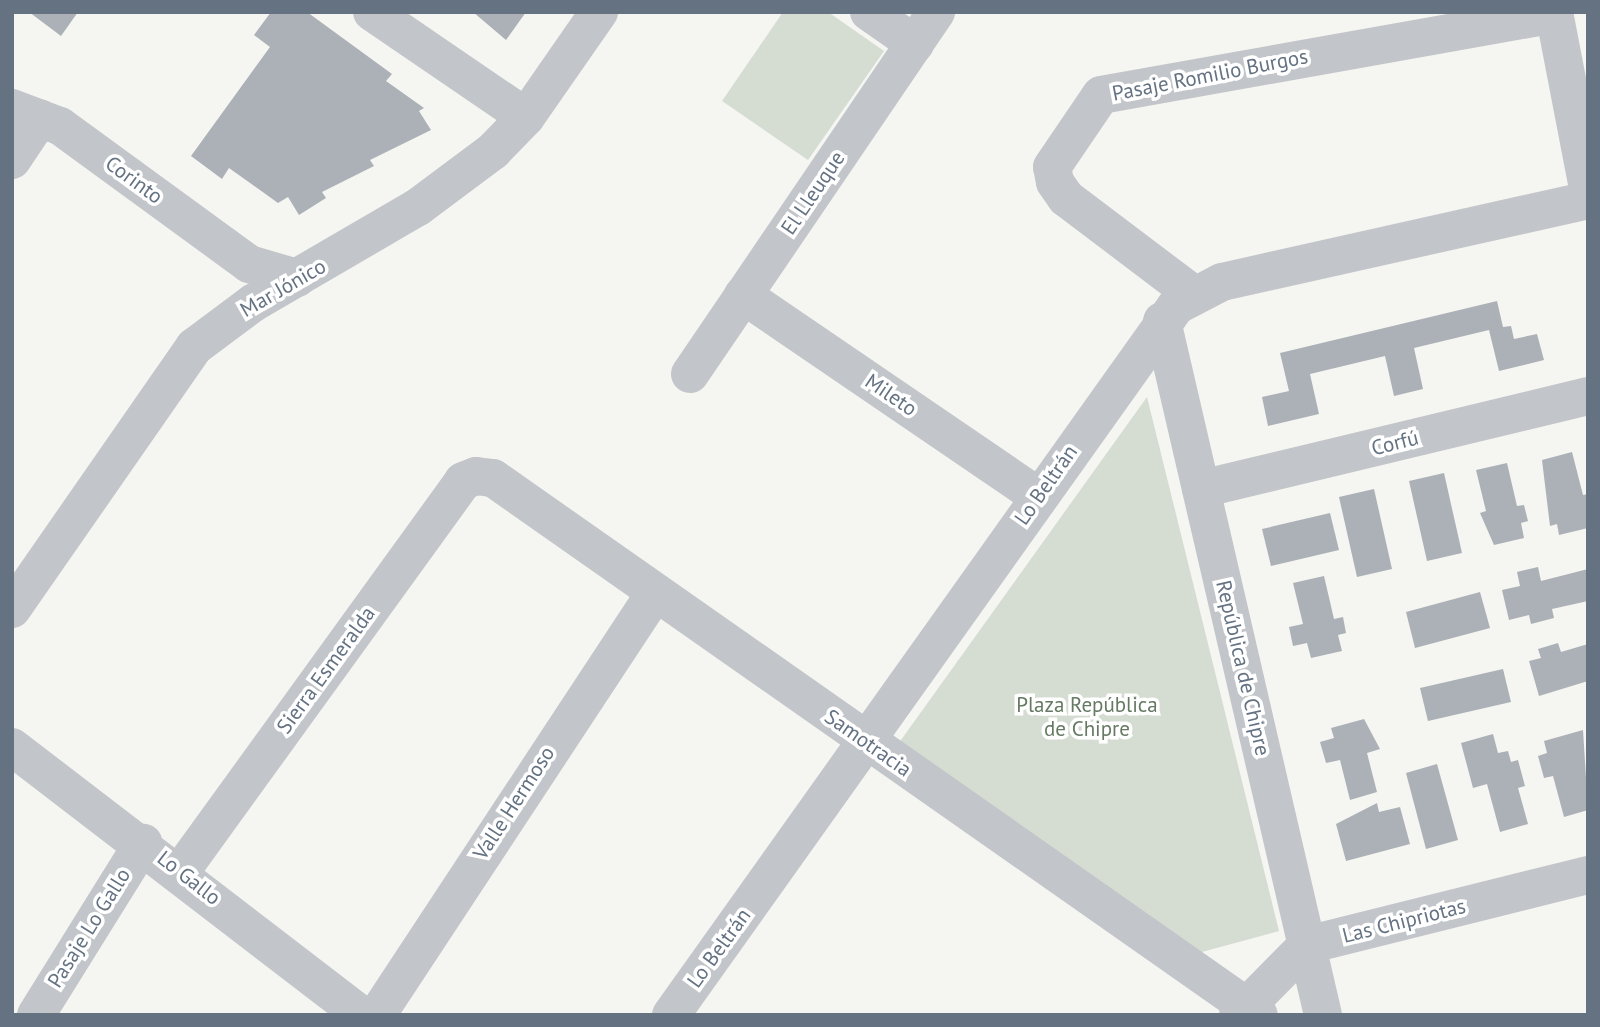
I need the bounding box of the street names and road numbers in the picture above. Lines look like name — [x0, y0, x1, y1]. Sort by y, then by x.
street label: Pasaje Romilio Burgos — [1110, 44, 1310, 106]
street label: El Lleuque — [776, 146, 850, 240]
street label: Corinto — [100, 151, 168, 209]
street label: Mar Jónico — [236, 253, 330, 323]
street label: Mileto — [860, 369, 922, 421]
street label: Corfú — [1369, 425, 1421, 461]
street label: Lo Beltrán — [1009, 440, 1083, 530]
street label: República de Chipre — [1211, 578, 1275, 758]
street label: Sierra Esmeralda — [271, 602, 381, 738]
street label: Samotracia — [820, 704, 916, 782]
street label: Valle Hermoso — [468, 742, 560, 864]
street label: Lo Gallo — [152, 846, 226, 910]
street label: Pasaje Lo Gallo — [42, 864, 136, 992]
street label: Las Chipriotas — [1340, 894, 1468, 948]
street label: Lo Beltrán — [682, 903, 756, 993]

